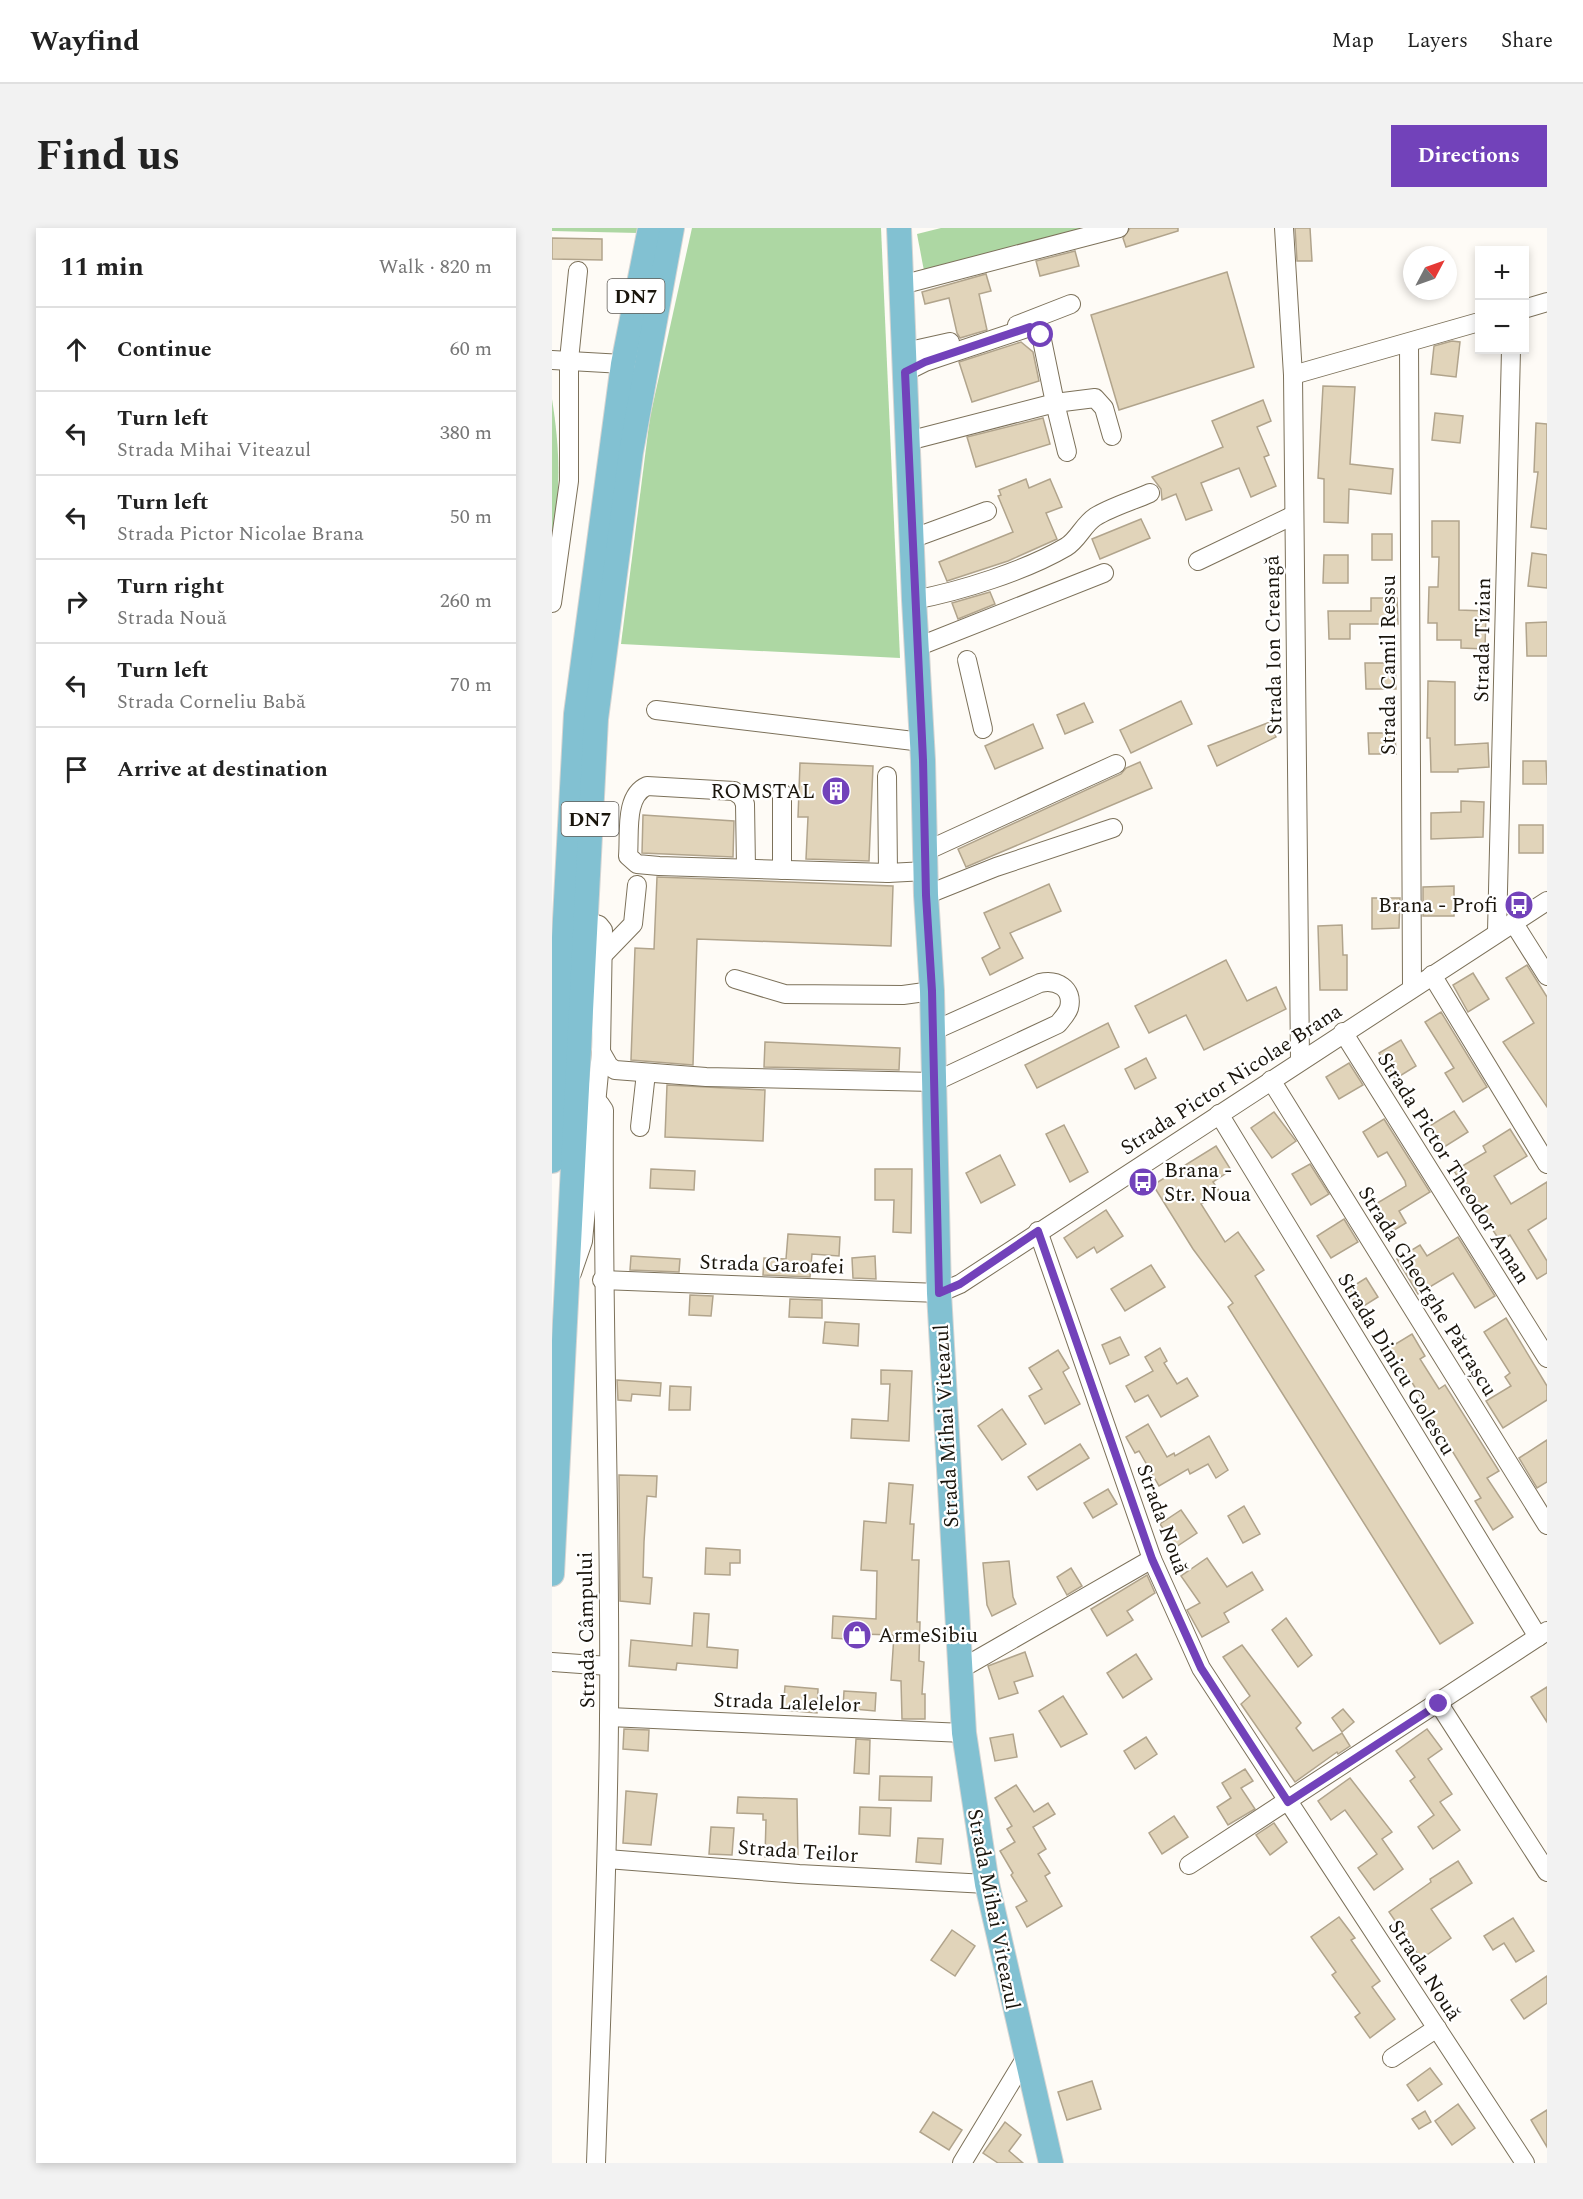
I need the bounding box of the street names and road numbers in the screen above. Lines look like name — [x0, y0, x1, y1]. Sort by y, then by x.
road number: DN7 — [608, 279, 664, 313]
street label: Strada Ion Creangă — [1256, 554, 1292, 735]
street label: Strada Camil Ressu — [1373, 575, 1405, 755]
street label: Strada Tizian — [1466, 577, 1500, 703]
road number: DN7 — [561, 802, 618, 836]
street label: Strada Pictor Nicolae Brana — [1114, 995, 1350, 1164]
street label: Strada Pictor Theodor Aman — [1368, 1046, 1538, 1291]
street label: Strada Gheorghe Pătrașcu — [1349, 1180, 1505, 1403]
street label: Strada Garoafei — [699, 1246, 845, 1284]
street label: Strada Dinicu Golescu — [1329, 1267, 1464, 1462]
street label: Strada Mihai Viteazul — [926, 1323, 968, 1529]
street label: Strada Nouă — [1127, 1460, 1197, 1580]
street label: Strada Câmpului — [570, 1551, 604, 1709]
street label: Strada Lalelelor — [713, 1684, 861, 1722]
street label: Strada Mihai Viteazul — [958, 1806, 1028, 2012]
street label: Strada Teilor — [737, 1832, 859, 1872]
street label: Strada Nouă — [1379, 1914, 1469, 2028]

